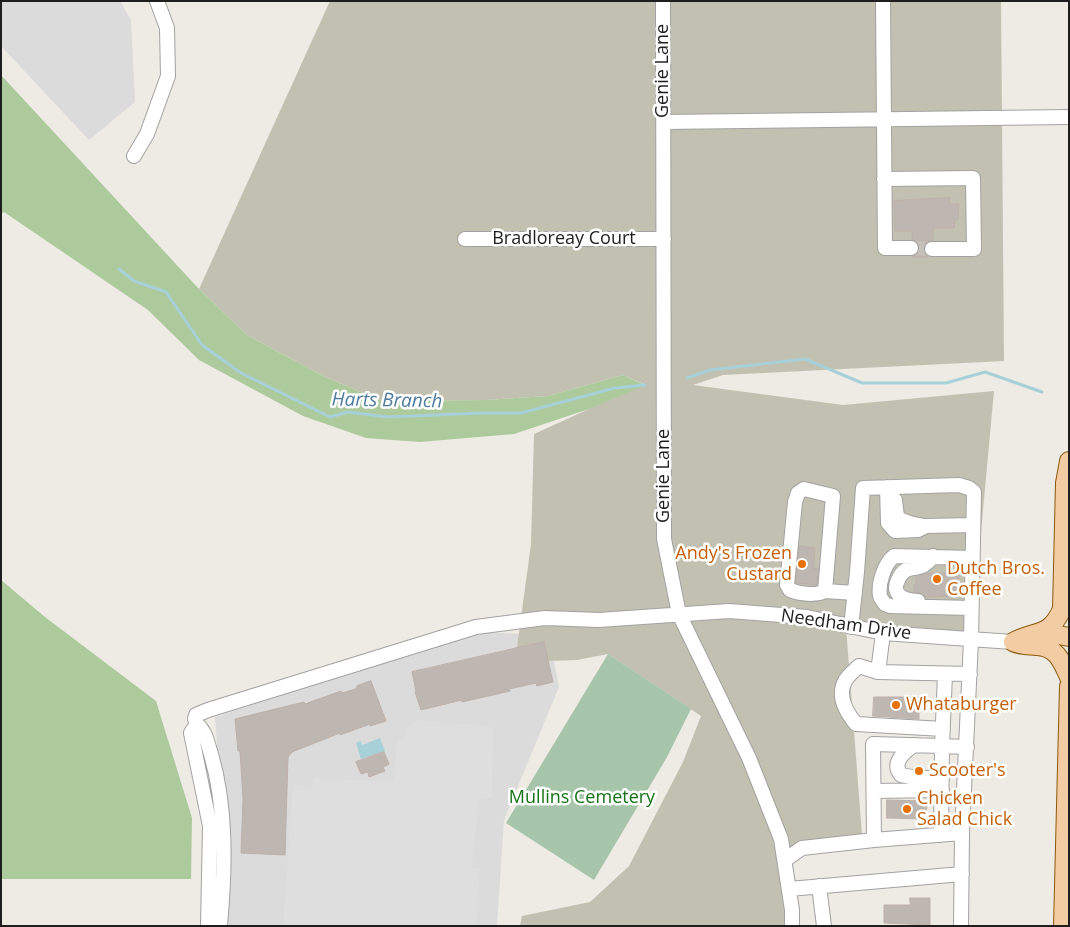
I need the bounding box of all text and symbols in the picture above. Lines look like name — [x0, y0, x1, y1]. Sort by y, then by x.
street label: Genie Lane — [652, 24, 674, 118]
street label: Bradloreay Court — [492, 228, 636, 250]
water label: Harts Branch — [331, 389, 443, 413]
street label: Genie Lane — [653, 429, 675, 523]
place label: Andy's Frozen Custard — [675, 543, 792, 586]
marker: Andy's Frozen Custard — [796, 558, 808, 570]
place label: Dutch Bros. Coffee — [947, 558, 1045, 600]
marker: Dutch Bros. Coffee — [931, 573, 943, 585]
street label: Needham Drive — [780, 605, 912, 645]
place label: Whataburger — [906, 694, 1017, 716]
marker: Whataburger — [890, 699, 902, 711]
place label: Scooter's — [929, 760, 1006, 782]
marker: Scooter's — [913, 765, 925, 777]
park label: Mullins Cemetery — [509, 787, 655, 809]
place label: Chicken Salad Chick — [917, 788, 1012, 831]
marker: Chicken Salad Chick — [901, 803, 913, 815]

